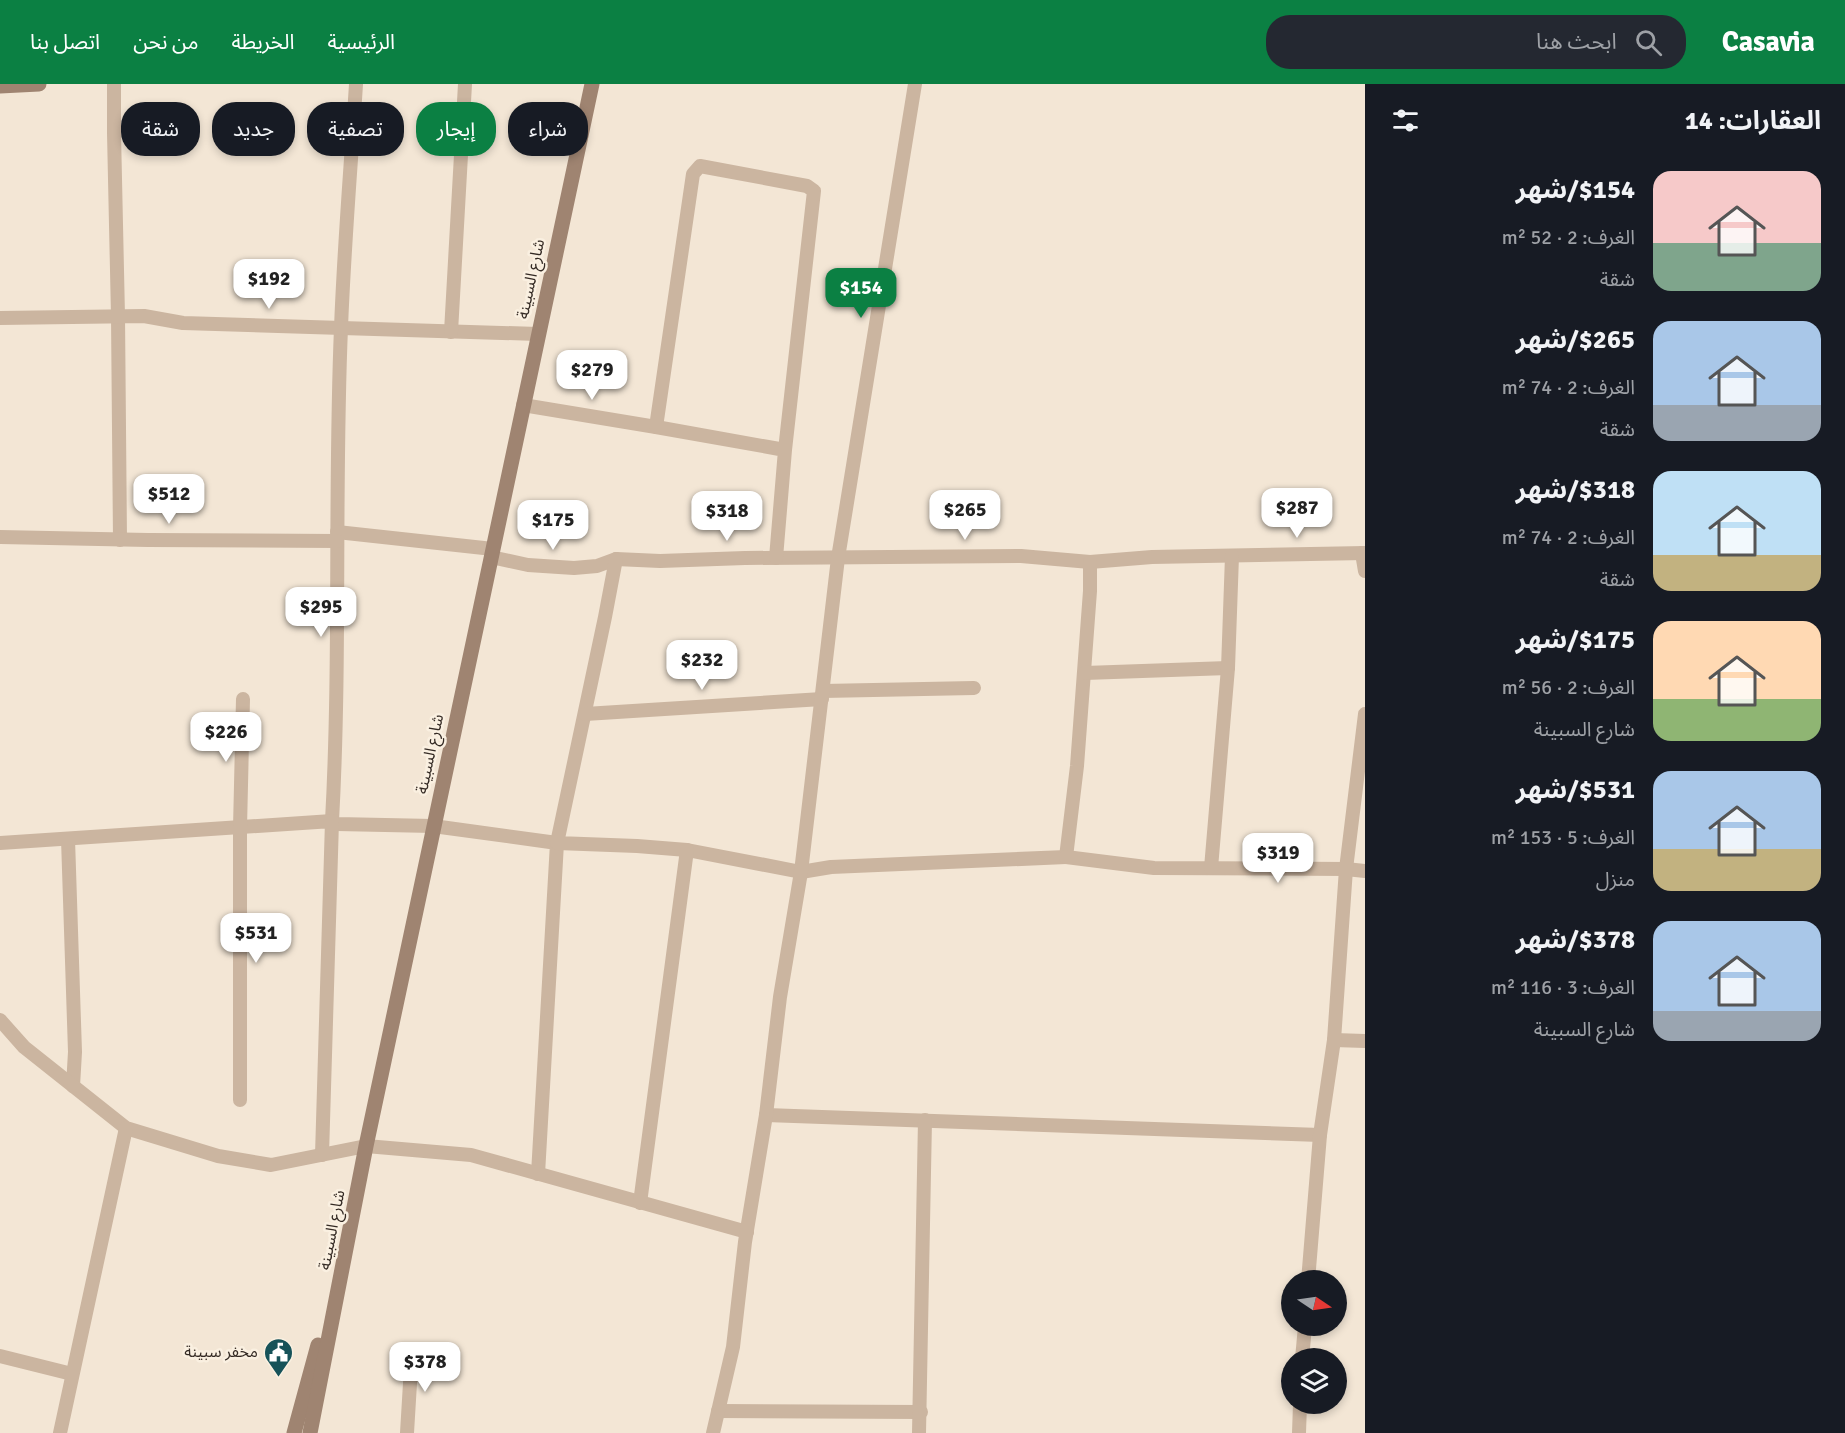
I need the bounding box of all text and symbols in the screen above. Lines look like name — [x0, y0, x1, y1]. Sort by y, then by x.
search box — [1266, 15, 1686, 69]
text: Casavia — [1722, 25, 1815, 59]
icon: search — [1632, 26, 1665, 59]
text: ابحث هنا — [1536, 28, 1617, 55]
text: اتصل بنا — [30, 29, 100, 55]
text: من نحن — [133, 29, 198, 55]
text: الخريطة — [231, 29, 294, 55]
text: الرئيسية — [327, 29, 395, 55]
chip: شقة — [121, 102, 200, 156]
chip: جديد — [212, 102, 295, 156]
chip: تصفية — [307, 102, 404, 156]
chip: إيجار — [416, 102, 496, 156]
chip: شراء — [508, 102, 588, 156]
icon: filters — [1389, 104, 1422, 137]
text: العقارات: 14 — [1685, 105, 1821, 137]
text: $154/شهر — [1516, 174, 1635, 206]
icon: home — [1701, 195, 1773, 267]
text: الغرف: 2 · 52 m² — [1502, 225, 1635, 250]
street label: شارع السبينة — [513, 237, 551, 321]
pin: $192 — [233, 259, 305, 310]
text: $192 — [247, 266, 291, 291]
text: شقة — [1600, 267, 1635, 292]
pin: $154 — [825, 268, 897, 319]
text: $154 — [839, 275, 883, 300]
text: $265/شهر — [1516, 324, 1635, 356]
icon: home — [1701, 345, 1773, 417]
pin: $279 — [556, 350, 628, 401]
text: $279 — [570, 357, 614, 382]
text: الغرف: 2 · 74 m² — [1502, 375, 1635, 400]
text: شقة — [1600, 417, 1635, 442]
pin: $512 — [133, 474, 205, 525]
text: $318/شهر — [1516, 474, 1635, 506]
text: $512 — [147, 481, 191, 506]
pin: $287 — [1261, 488, 1333, 539]
pin: $265 — [929, 490, 1001, 541]
pin: $318 — [691, 491, 763, 542]
text: $287 — [1275, 495, 1319, 520]
icon: home — [1701, 495, 1773, 567]
text: $265 — [943, 497, 987, 522]
text: $318 — [705, 498, 749, 523]
pin: $175 — [517, 500, 589, 551]
text: $175 — [531, 507, 575, 532]
text: الغرف: 2 · 74 m² — [1502, 525, 1635, 550]
text: شقة — [1600, 567, 1635, 592]
pin: $295 — [285, 587, 357, 638]
text: $295 — [299, 594, 343, 619]
text: $175/شهر — [1516, 624, 1635, 656]
pin: $232 — [666, 640, 738, 691]
icon: home — [1701, 645, 1773, 717]
text: $232 — [680, 647, 724, 672]
text: الغرف: 2 · 56 m² — [1502, 675, 1635, 700]
pin: $226 — [190, 712, 262, 763]
street label: شارع السبينة — [412, 712, 450, 796]
text: شارع السبينة — [1534, 717, 1635, 742]
text: $226 — [204, 719, 248, 744]
text: $531/شهر — [1516, 774, 1635, 806]
icon: home — [1701, 795, 1773, 867]
text: الغرف: 5 · 153 m² — [1491, 825, 1635, 850]
pin: $319 — [1242, 833, 1314, 884]
text: $319 — [1256, 840, 1300, 865]
text: منزل — [1596, 867, 1635, 892]
pin: $531 — [220, 913, 292, 964]
text: $531 — [234, 920, 278, 945]
text: $378/شهر — [1516, 924, 1635, 956]
icon: home — [1701, 945, 1773, 1017]
text: الغرف: 3 · 116 m² — [1491, 975, 1635, 1000]
text: شارع السبينة — [1534, 1017, 1635, 1042]
street label: شارع السبينة — [314, 1188, 352, 1272]
north arrow — [1281, 1270, 1347, 1336]
map controls — [1281, 1270, 1347, 1414]
public building icon: مخفر سبينة — [263, 1336, 295, 1378]
place label: مخفر سبينة — [184, 1342, 258, 1362]
pin: $378 — [389, 1342, 461, 1393]
button: layers — [1281, 1348, 1347, 1414]
text: $378 — [403, 1349, 447, 1374]

